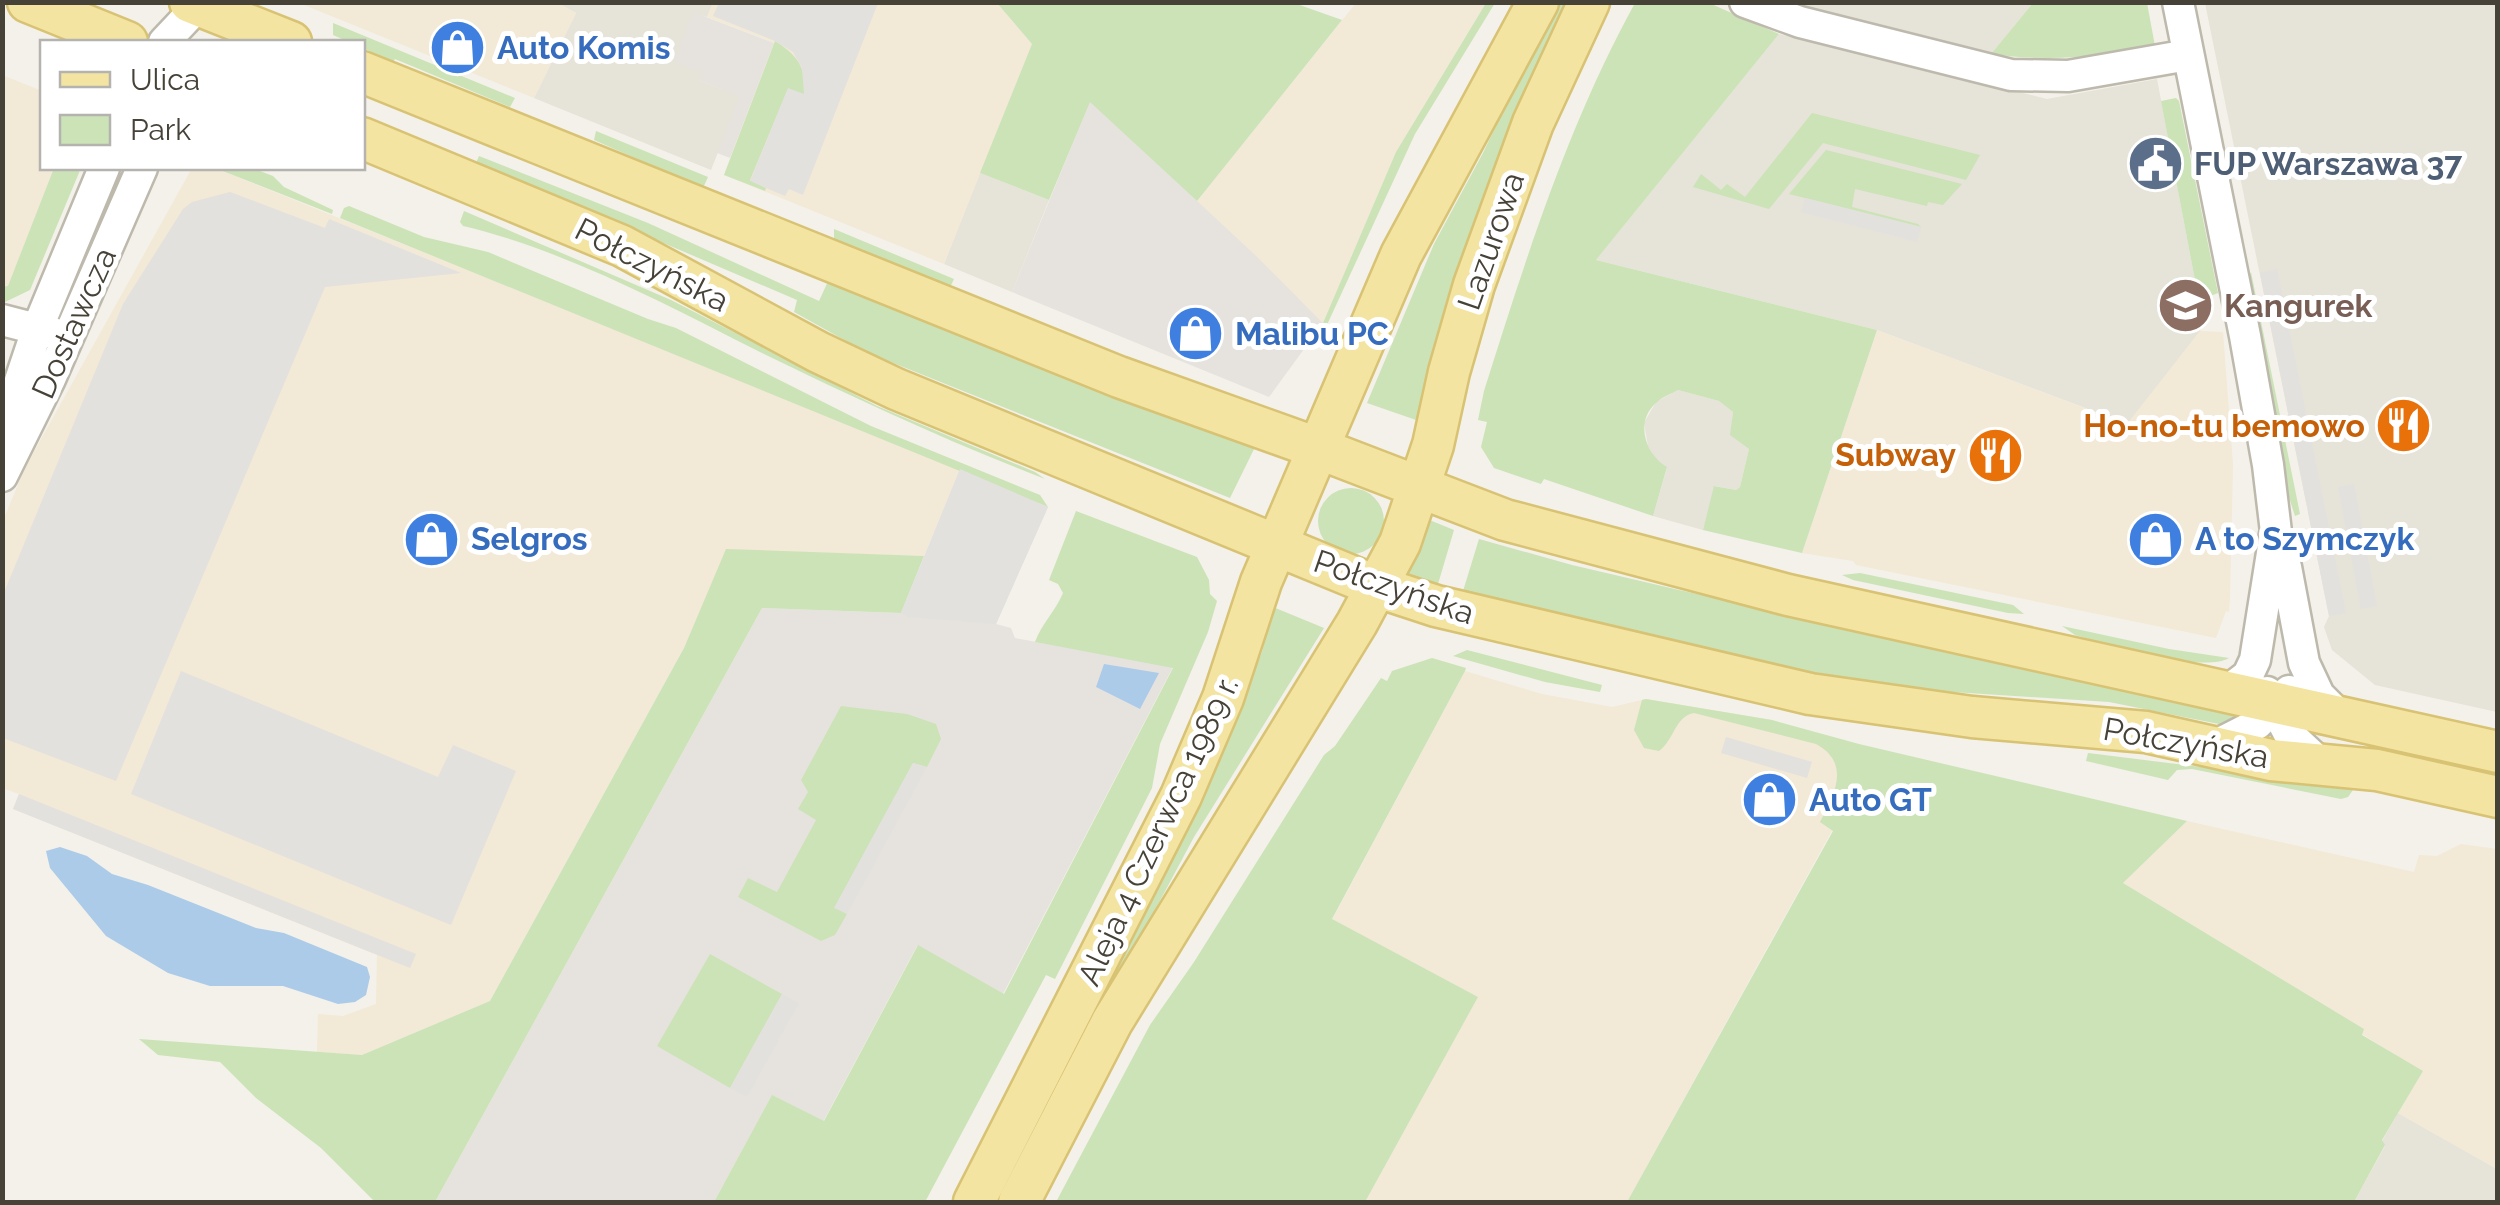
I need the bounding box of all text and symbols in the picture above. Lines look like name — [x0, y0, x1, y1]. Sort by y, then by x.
shop icon: Auto Komis — [428, 18, 488, 78]
place label: Auto Komis — [497, 29, 671, 66]
legend — [40, 40, 365, 170]
text: Ulica — [130, 62, 200, 97]
text: Park — [130, 112, 191, 147]
public building icon: FUP Warszawa 37 — [2125, 134, 2185, 194]
place label: FUP Warszawa 37 — [2194, 145, 2462, 182]
street label: Lazurowa — [1450, 167, 1531, 314]
street label: Połczyńska — [569, 210, 735, 319]
street label: Dostawcza — [24, 242, 123, 404]
school or university icon: Kangurek — [2155, 276, 2215, 336]
place label: Kangurek — [2224, 287, 2372, 324]
shop icon: Malibu PC — [1166, 304, 1226, 364]
place label: Malibu PC — [1235, 315, 1389, 352]
restaurant icon: Ho-no-tu bemowo — [2374, 396, 2434, 456]
place label: Ho-no-tu bemowo — [2083, 407, 2365, 444]
restaurant icon: Subway — [1965, 425, 2025, 485]
place label: Subway — [1835, 436, 1956, 473]
shop icon: Selgros — [402, 509, 462, 569]
shop icon: A to Szymczyk — [2126, 509, 2186, 569]
place label: Selgros — [471, 520, 588, 557]
place label: A to Szymczyk — [2195, 520, 2414, 557]
street label: Połczyńska — [1309, 542, 1479, 631]
street label: Aleja 4 Czerwca 1989 r. — [1070, 671, 1245, 991]
street label: Połczyńska — [2101, 710, 2272, 775]
shop icon: Auto GT — [1740, 770, 1800, 830]
place label: Auto GT — [1809, 781, 1932, 818]

